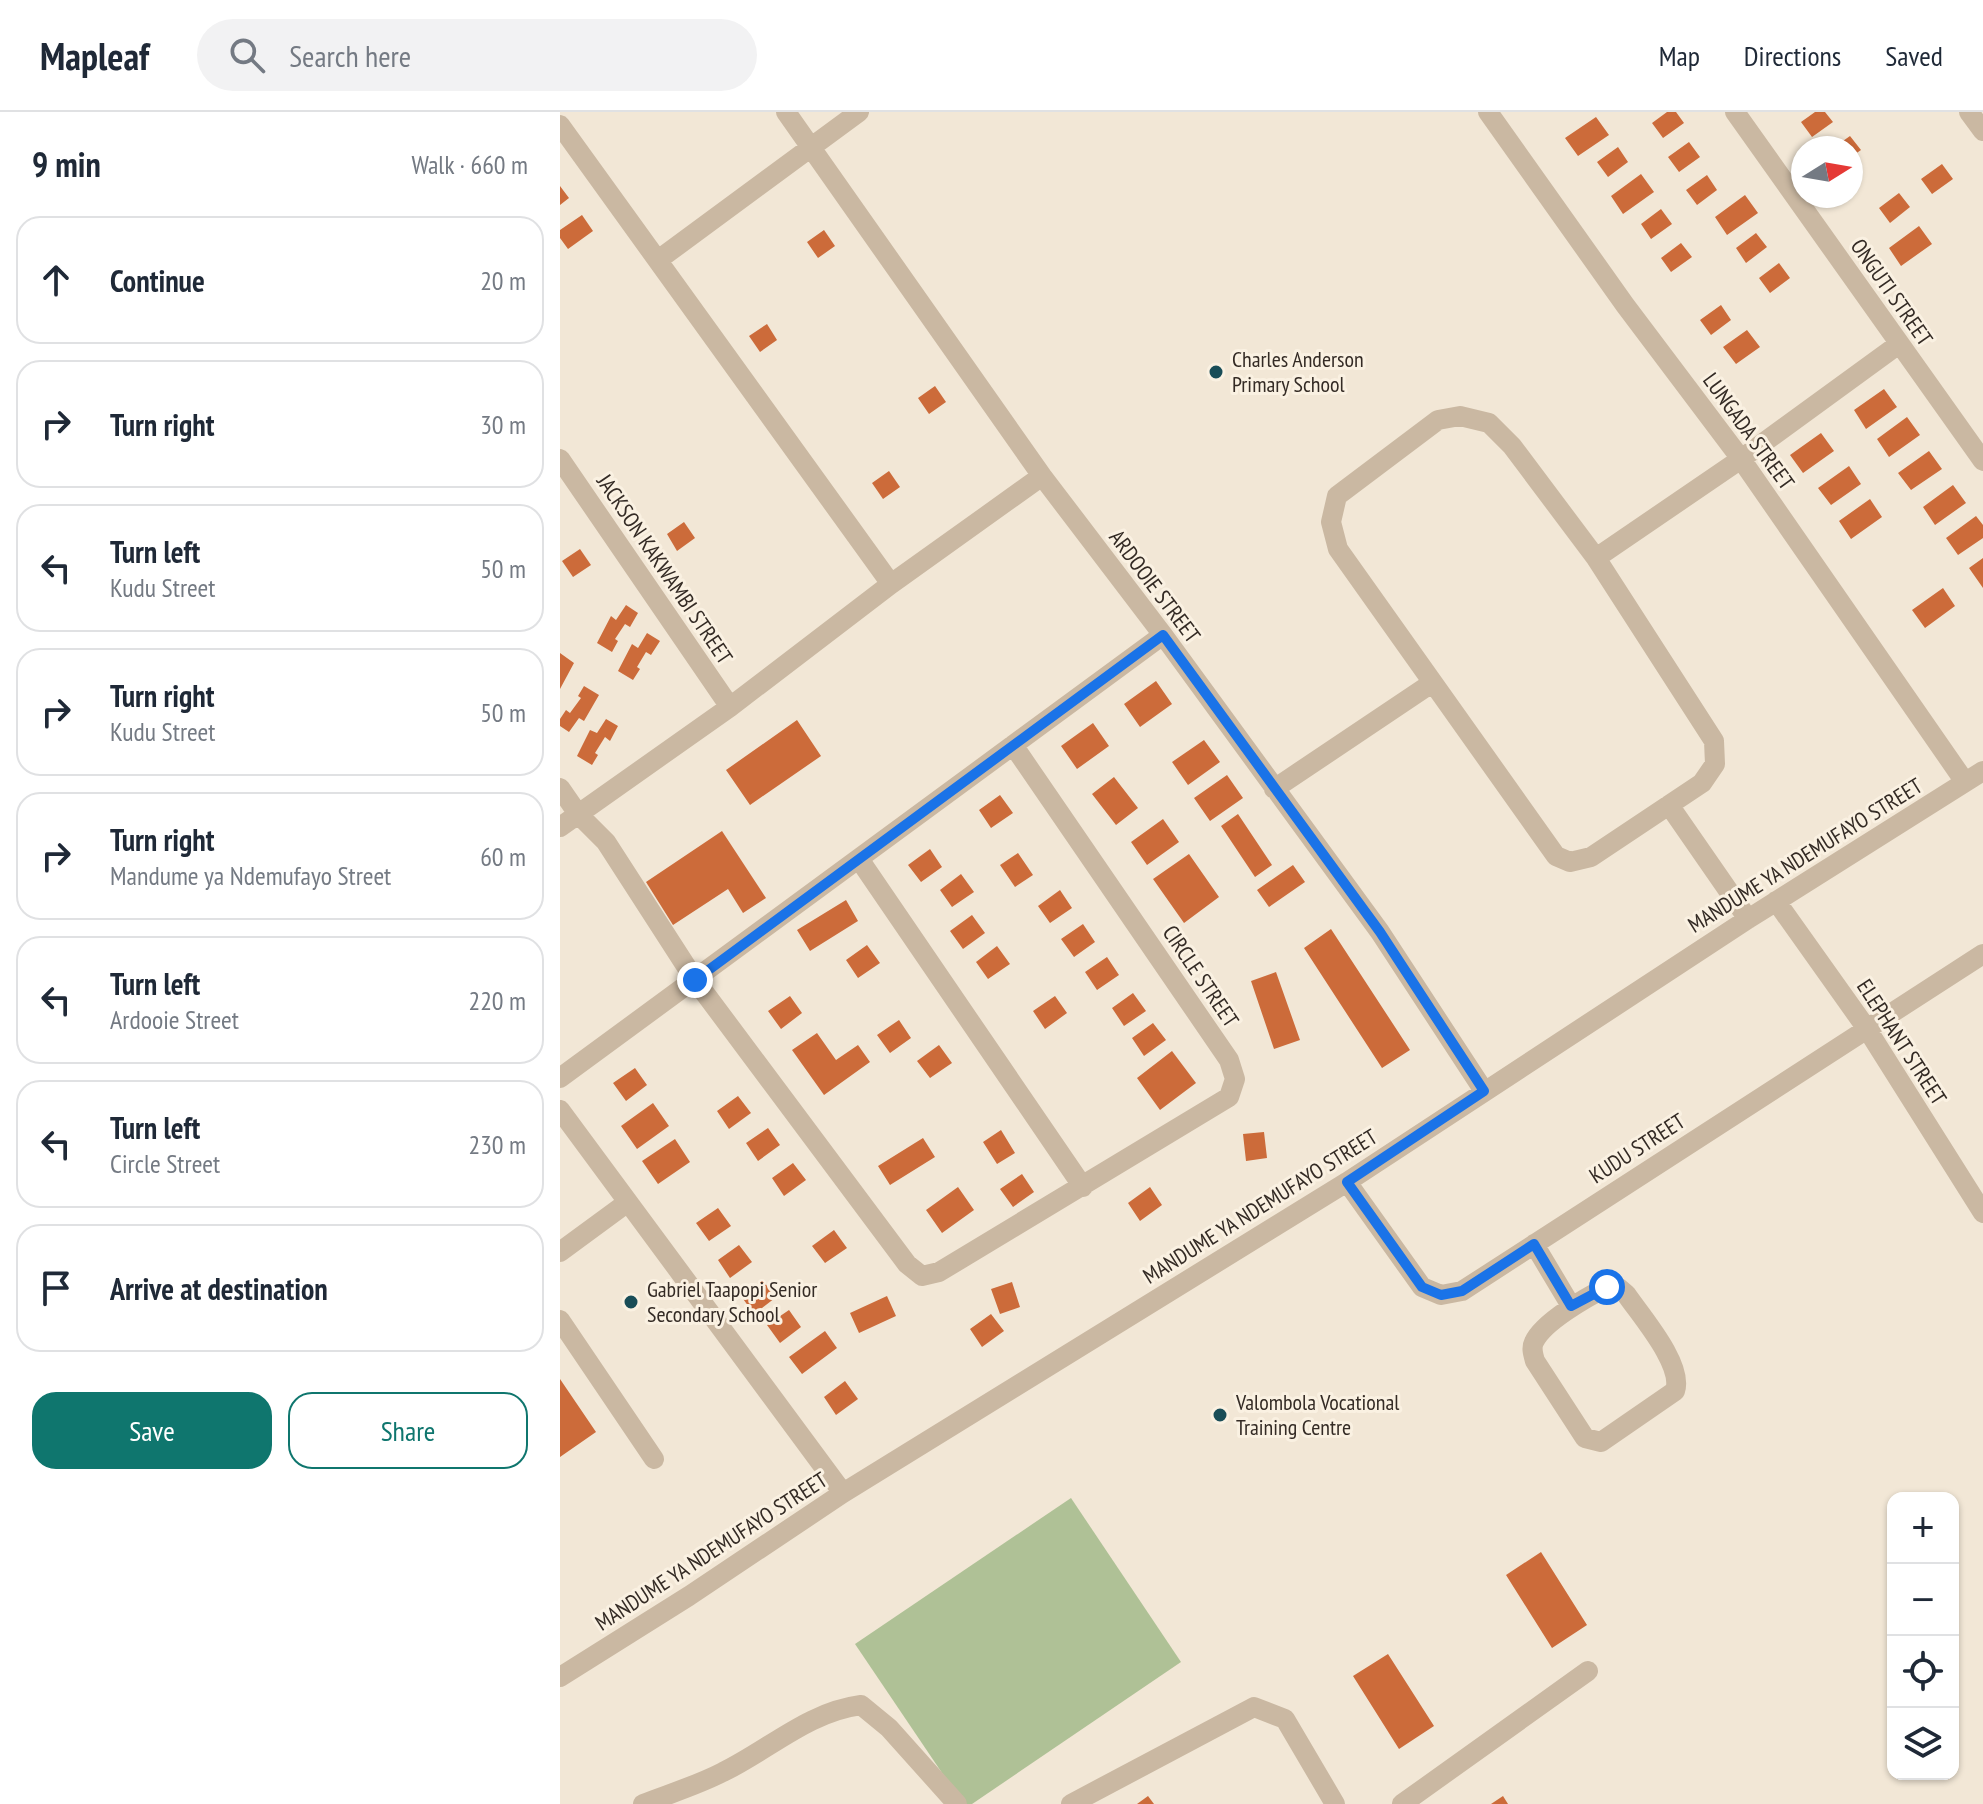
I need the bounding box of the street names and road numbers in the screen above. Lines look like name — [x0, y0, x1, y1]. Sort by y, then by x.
street label: ONGUTI STREET — [1845, 233, 1939, 351]
street label: LUNGADA STREET — [1697, 367, 1801, 495]
street label: JACKSON KAKWAMBI STREET — [591, 468, 739, 669]
street label: ARDOOIE STREET — [1103, 524, 1207, 648]
street label: MANDUME YA NDEMUFAYO STREET — [1683, 771, 1927, 939]
street label: CIRCLE STREET — [1157, 920, 1245, 1032]
street label: ELEPHANT STREET — [1851, 974, 1953, 1110]
street label: KUDU STREET — [1584, 1107, 1690, 1189]
street label: MANDUME YA NDEMUFAYO STREET — [1138, 1122, 1382, 1290]
street label: MANDUME YA NDEMUFAYO STREET — [590, 1465, 832, 1637]

